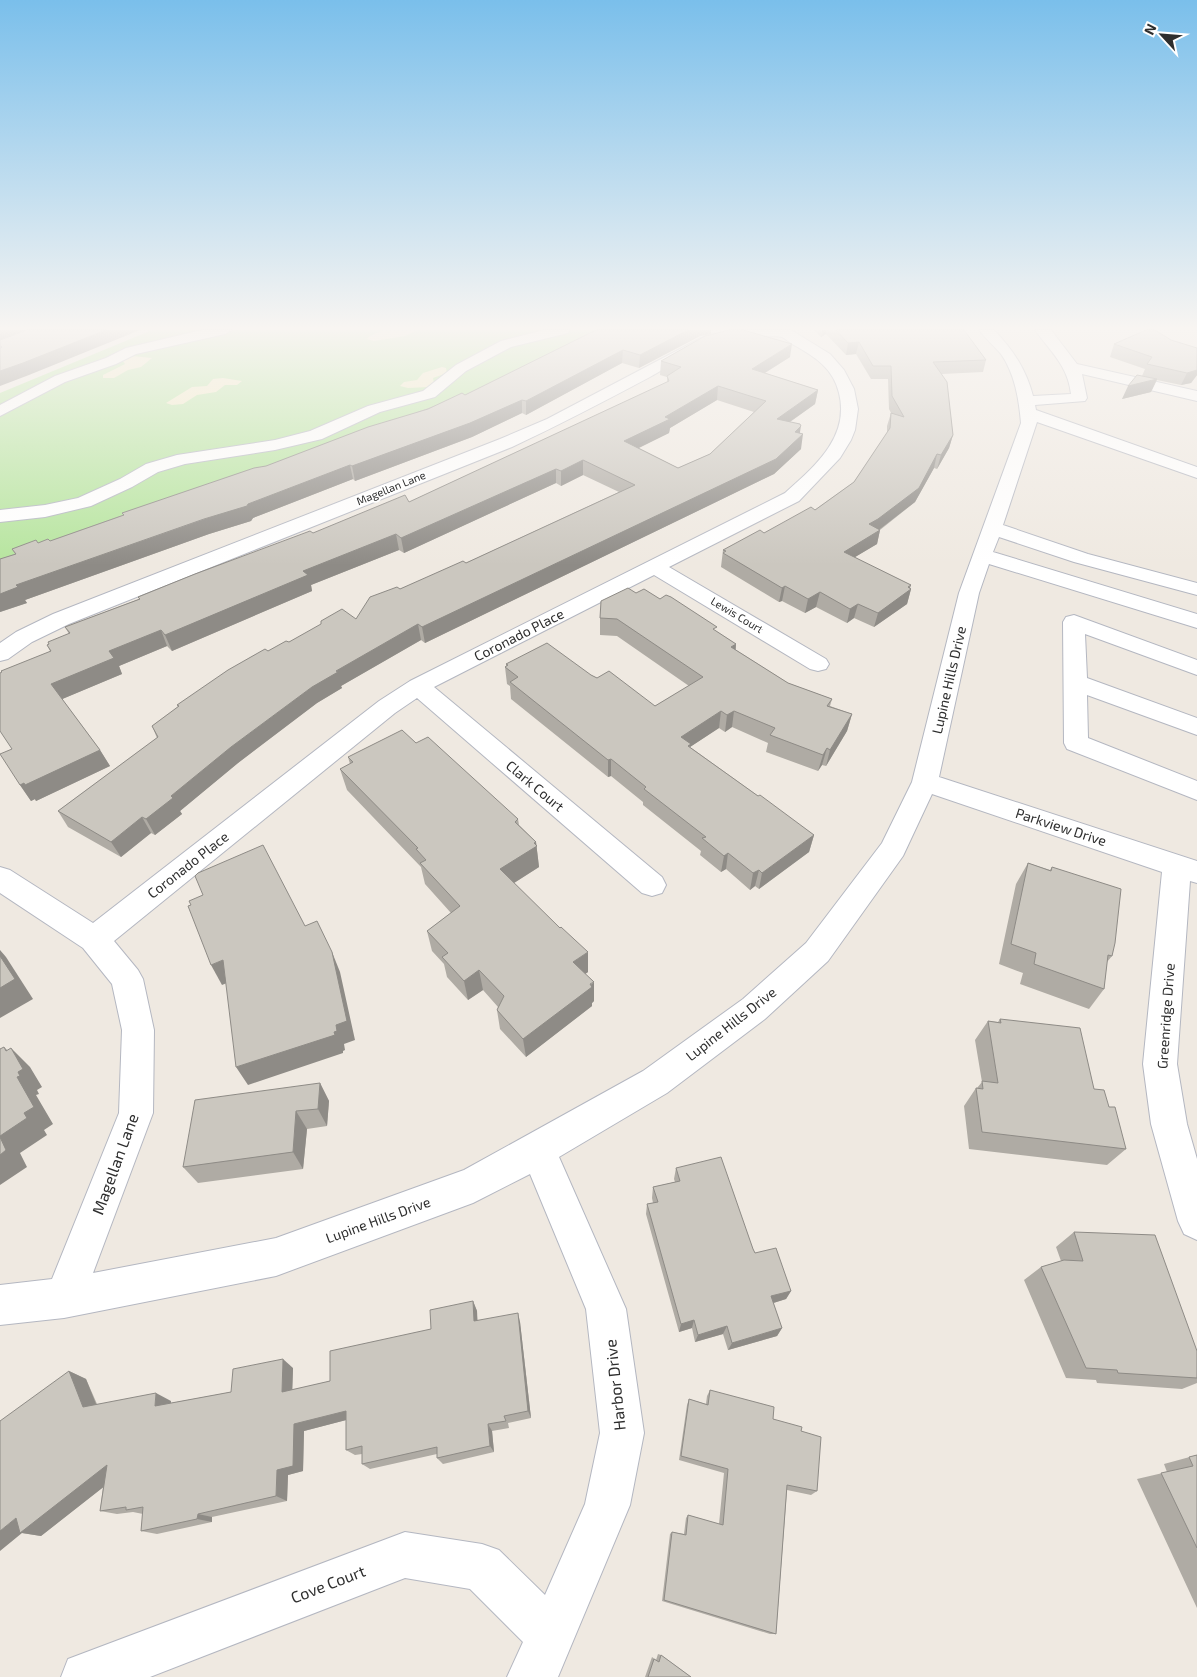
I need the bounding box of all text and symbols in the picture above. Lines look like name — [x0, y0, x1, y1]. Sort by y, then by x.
north arrow — [1137, 10, 1187, 60]
text: N — [1140, 21, 1160, 37]
street label: Magellan Lane — [354, 468, 427, 507]
street label: Lewis Court — [709, 594, 766, 635]
street label: Coronado Place — [471, 605, 567, 665]
street label: Lupine Hills Drive — [928, 624, 969, 735]
street label: Clark Court — [503, 756, 568, 815]
street label: Parkview Drive — [1014, 804, 1109, 849]
street label: Coronado Place — [144, 828, 232, 902]
street label: Greenridge Drive — [1153, 962, 1178, 1069]
street label: Lupine Hills Drive — [682, 983, 779, 1064]
street label: Magellan Lane — [87, 1111, 142, 1217]
street label: Lupine Hills Drive — [323, 1193, 432, 1246]
street label: Harbor Drive — [600, 1338, 629, 1432]
street label: Cove Court — [288, 1561, 368, 1606]

